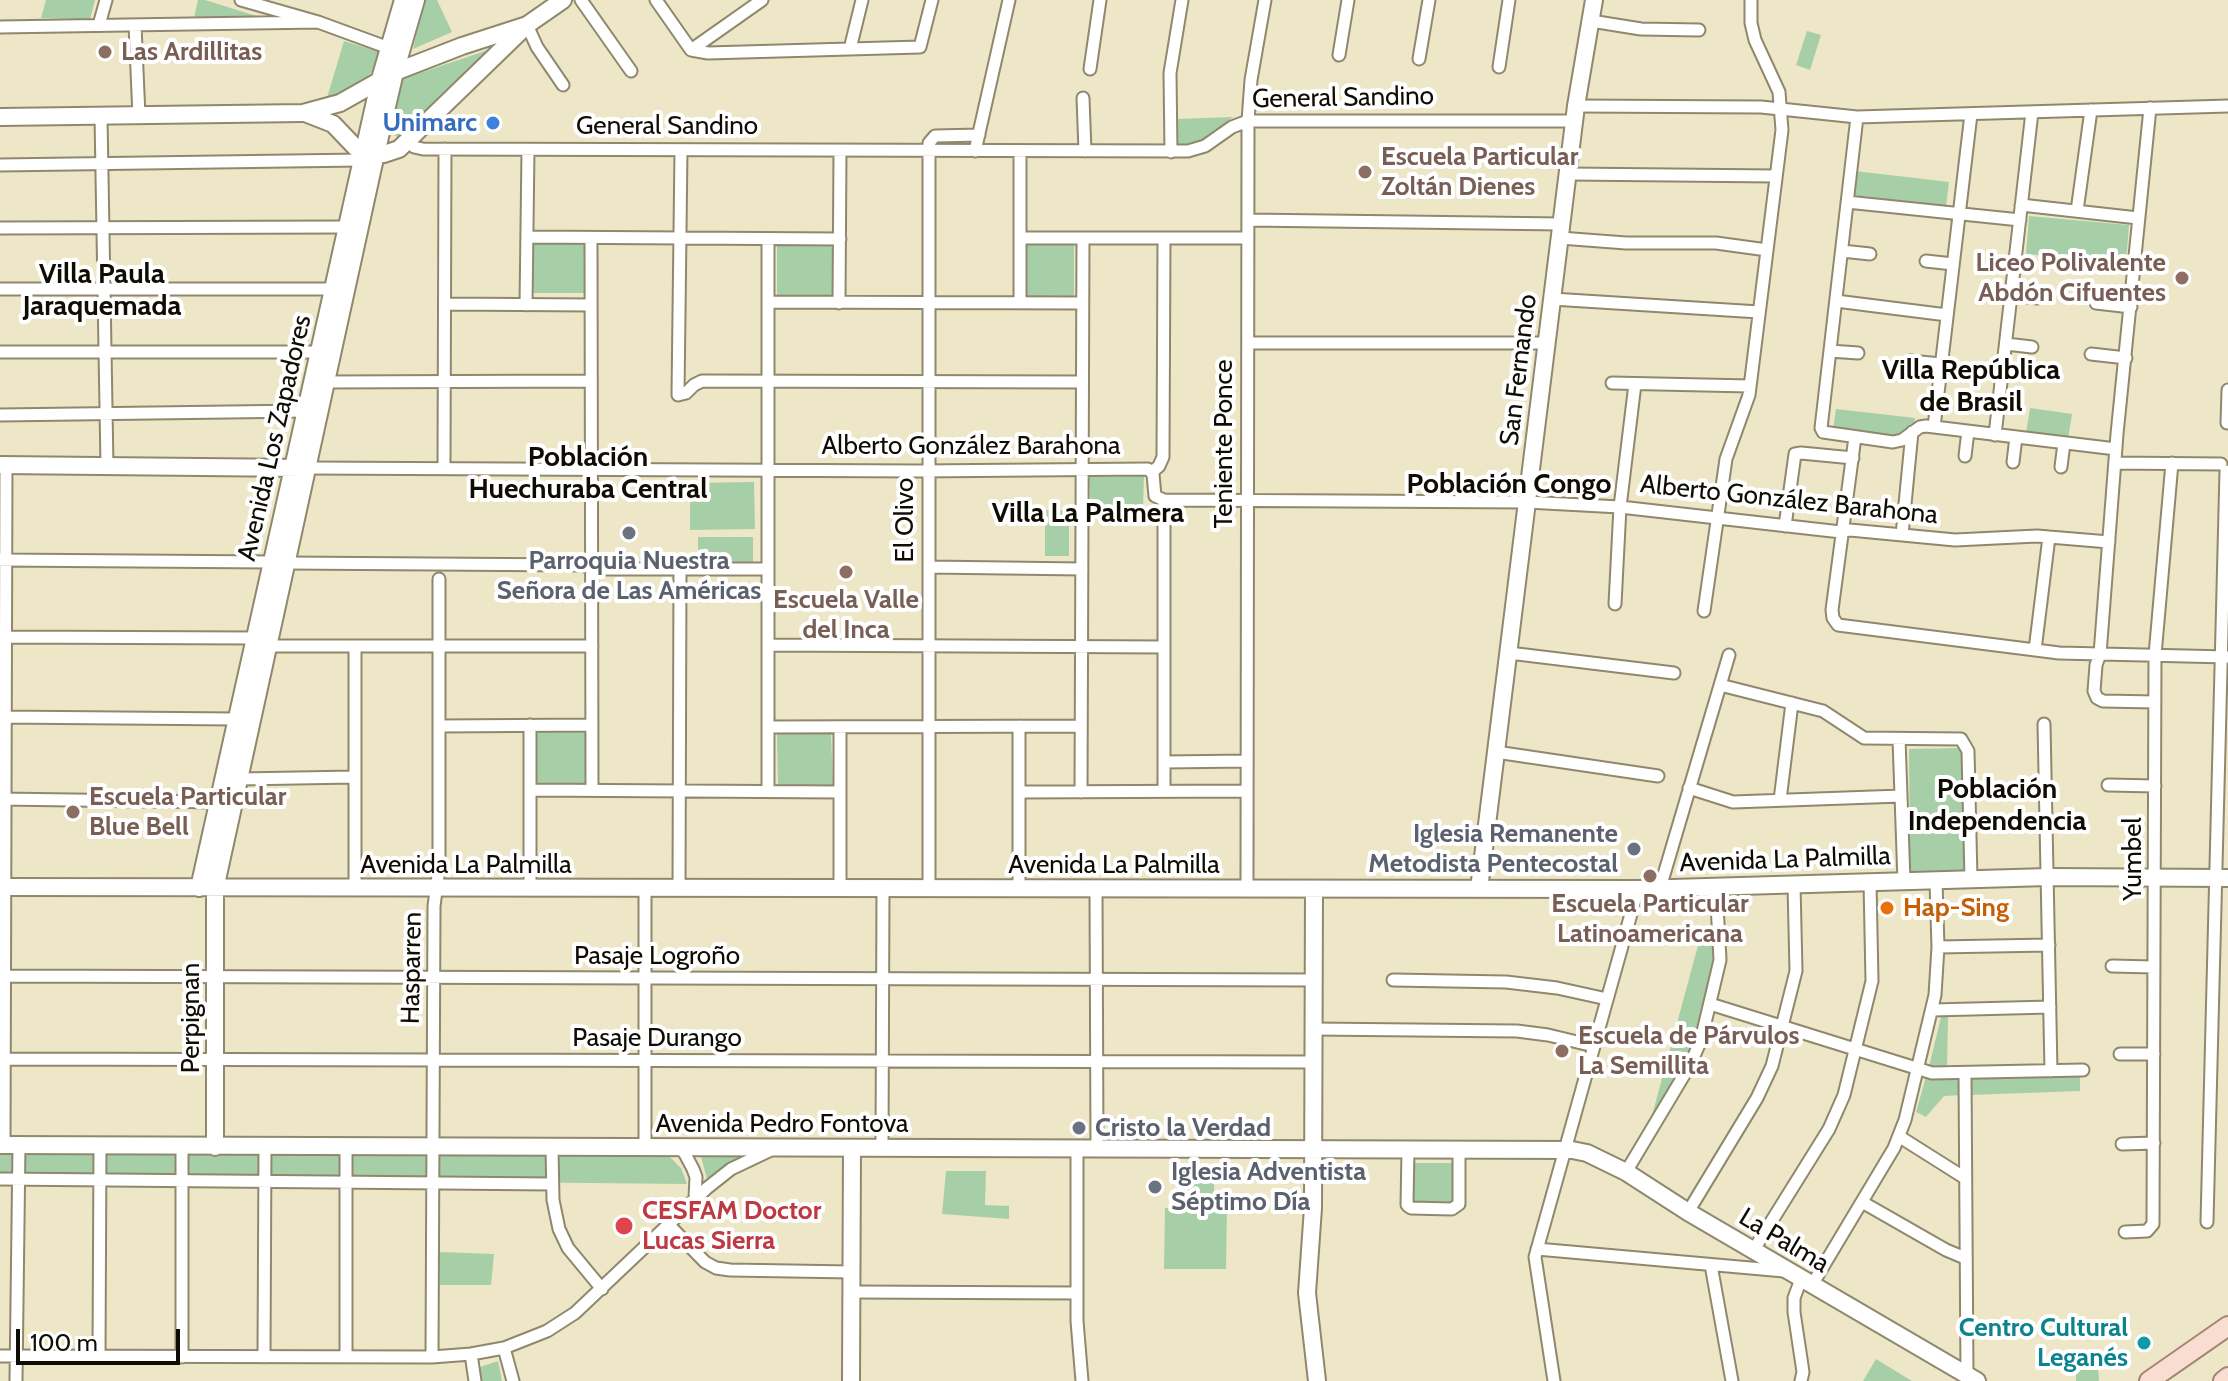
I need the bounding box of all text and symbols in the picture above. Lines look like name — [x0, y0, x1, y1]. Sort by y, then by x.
place label: Las Ardillitas — [121, 36, 262, 68]
marker: Las Ardillitas — [96, 43, 114, 61]
street label: General Sandino — [1252, 81, 1434, 115]
place label: Unimarc — [382, 107, 477, 139]
street label: General Sandino — [576, 110, 758, 142]
marker: Unimarc — [484, 114, 502, 132]
place label: Escuela Particular Zoltán Dienes — [1381, 141, 1578, 202]
marker: Escuela Particular Zoltán Dienes — [1356, 163, 1374, 181]
place label: Liceo Polivalente Abdón Cifuentes — [1976, 247, 2166, 308]
district label: Villa Paula Jaraquemada — [23, 258, 181, 324]
marker: Liceo Polivalente Abdón Cifuentes — [2173, 269, 2191, 287]
street label: San Fernando — [1494, 293, 1544, 447]
street label: Avenida Los Zapadores — [232, 312, 318, 564]
district label: Villa República de Brasil — [1882, 354, 2060, 420]
street label: Teniente Ponce — [1208, 360, 1240, 528]
street label: Alberto González Barahona — [822, 430, 1120, 462]
district label: Población Huechuraba Central — [468, 441, 708, 507]
district label: Población Congo — [1407, 468, 1611, 502]
street label: Alberto González Barahona — [1639, 469, 1939, 531]
street label: El Olivo — [889, 478, 921, 562]
district label: Villa La Palmera — [992, 497, 1184, 531]
marker: Parroquia Nuestra Señora de Las Américas — [620, 524, 638, 542]
place label: Parroquia Nuestra Señora de Las Américas — [497, 545, 761, 606]
marker: Escuela Valle del Inca — [837, 563, 855, 581]
place label: Escuela Valle del Inca — [773, 584, 919, 646]
district label: Población Independencia — [1908, 773, 2086, 839]
place label: Escuela Particular Blue Bell — [89, 781, 286, 842]
marker: Escuela Particular Blue Bell — [64, 803, 82, 821]
street label: Yumbel — [2117, 817, 2149, 901]
place label: Iglesia Remanente Metodista Pentecostal — [1368, 818, 1618, 880]
marker: Iglesia Remanente Metodista Pentecostal — [1625, 840, 1643, 858]
street label: Avenida La Palmilla — [1679, 841, 1891, 879]
street label: Avenida La Palmilla — [360, 849, 572, 881]
street label: Avenida La Palmilla — [1008, 849, 1220, 881]
marker: Escuela Particular Latinoamericana — [1641, 867, 1659, 885]
place label: Escuela Particular Latinoamericana — [1551, 888, 1749, 950]
place label: Hap-Sing — [1903, 892, 2009, 924]
marker: Hap-Sing — [1878, 899, 1896, 917]
street label: Hasparren — [395, 912, 429, 1024]
street label: Pasaje Logroño — [574, 940, 740, 972]
street label: Perpignan — [175, 963, 207, 1073]
place label: Escuela de Párvulos La Semillita — [1578, 1020, 1800, 1082]
street label: Pasaje Durango — [572, 1022, 742, 1054]
marker: Escuela de Párvulos La Semillita — [1553, 1042, 1571, 1060]
street label: Avenida Pedro Fontova — [655, 1108, 909, 1140]
place label: Cristo la Verdad — [1095, 1112, 1271, 1144]
marker: Cristo la Verdad — [1070, 1119, 1088, 1137]
place label: Iglesia Adventista Séptimo Día — [1171, 1156, 1366, 1218]
marker: Iglesia Adventista Séptimo Día — [1146, 1178, 1164, 1196]
place label: CESFAM Doctor Lucas Sierra — [642, 1195, 821, 1256]
street label: La Palma — [1733, 1202, 1835, 1280]
marker: CESFAM Doctor Lucas Sierra — [613, 1215, 635, 1237]
place label: Centro Cultural Leganés — [1959, 1312, 2128, 1374]
scale bar — [20, 1313, 184, 1363]
text: 100 m — [30, 1328, 98, 1357]
marker: Centro Cultural Leganés — [2135, 1334, 2153, 1352]

